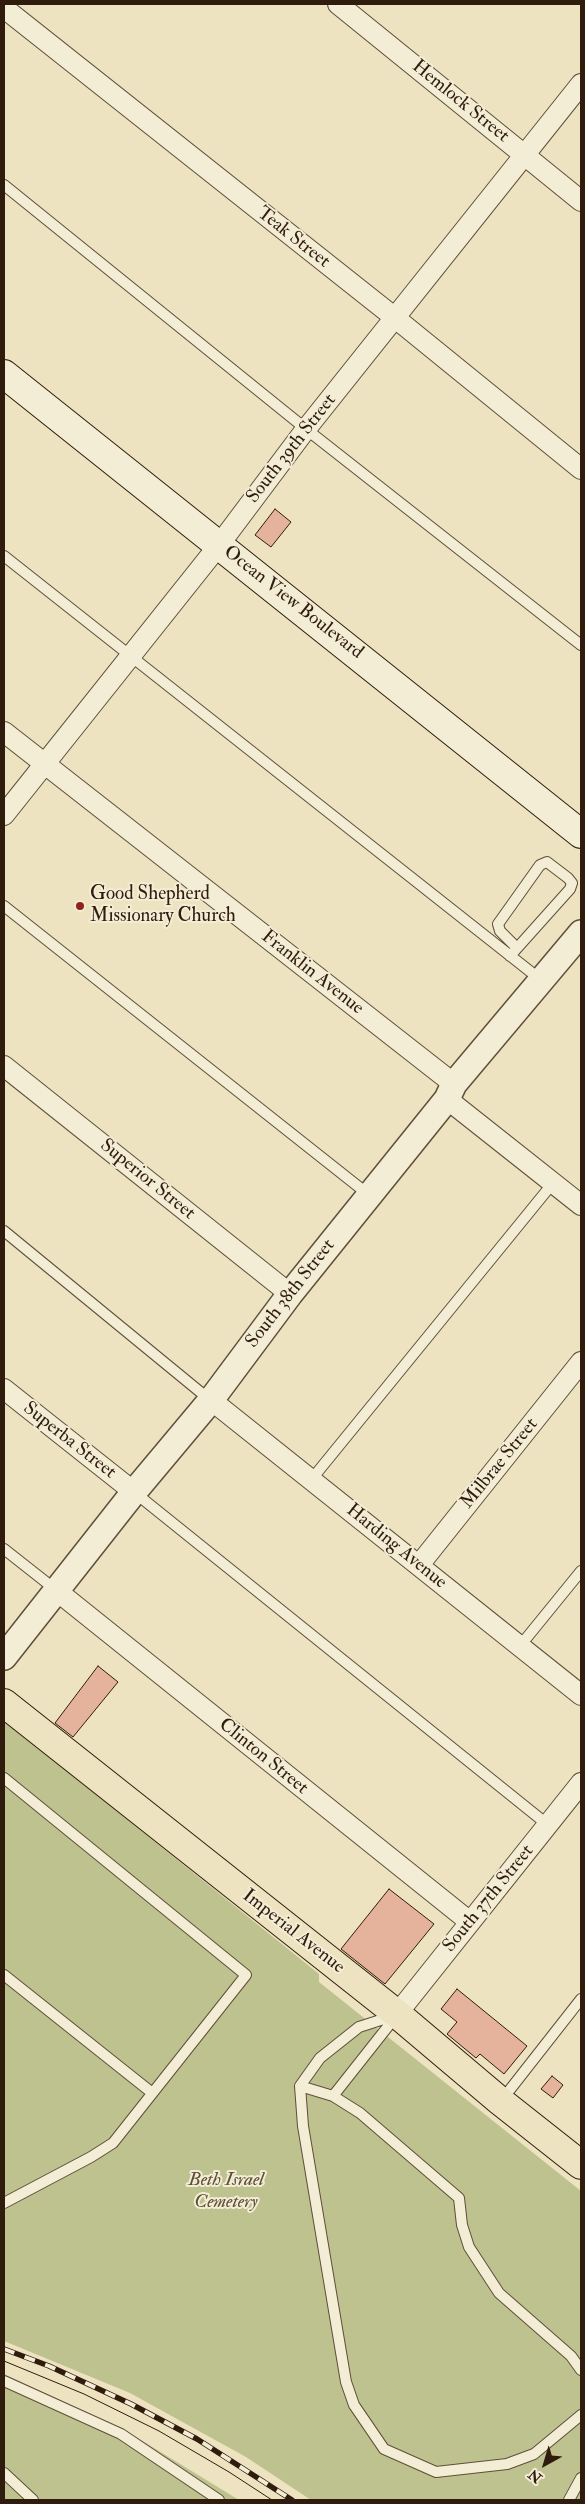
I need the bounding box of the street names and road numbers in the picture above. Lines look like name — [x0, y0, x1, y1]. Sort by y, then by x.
street label: Hemlock Street — [407, 56, 513, 148]
street label: Teak Street — [252, 202, 334, 274]
street label: South 39th Street — [242, 390, 342, 508]
street label: Ocean View Boulevard — [219, 541, 367, 665]
street label: Franklin Avenue — [256, 926, 368, 1020]
street label: Superior Street — [95, 1135, 199, 1225]
street label: South 38th Street — [241, 1235, 341, 1353]
street label: Superba Street — [18, 1398, 120, 1484]
street label: Milbrae Street — [456, 1414, 544, 1514]
street label: Harding Avenue — [341, 1499, 451, 1595]
street label: Clinton Street — [214, 1714, 312, 1800]
street label: South 37th Street — [439, 1841, 539, 1957]
street label: Imperial Avenue — [237, 1885, 349, 1979]

